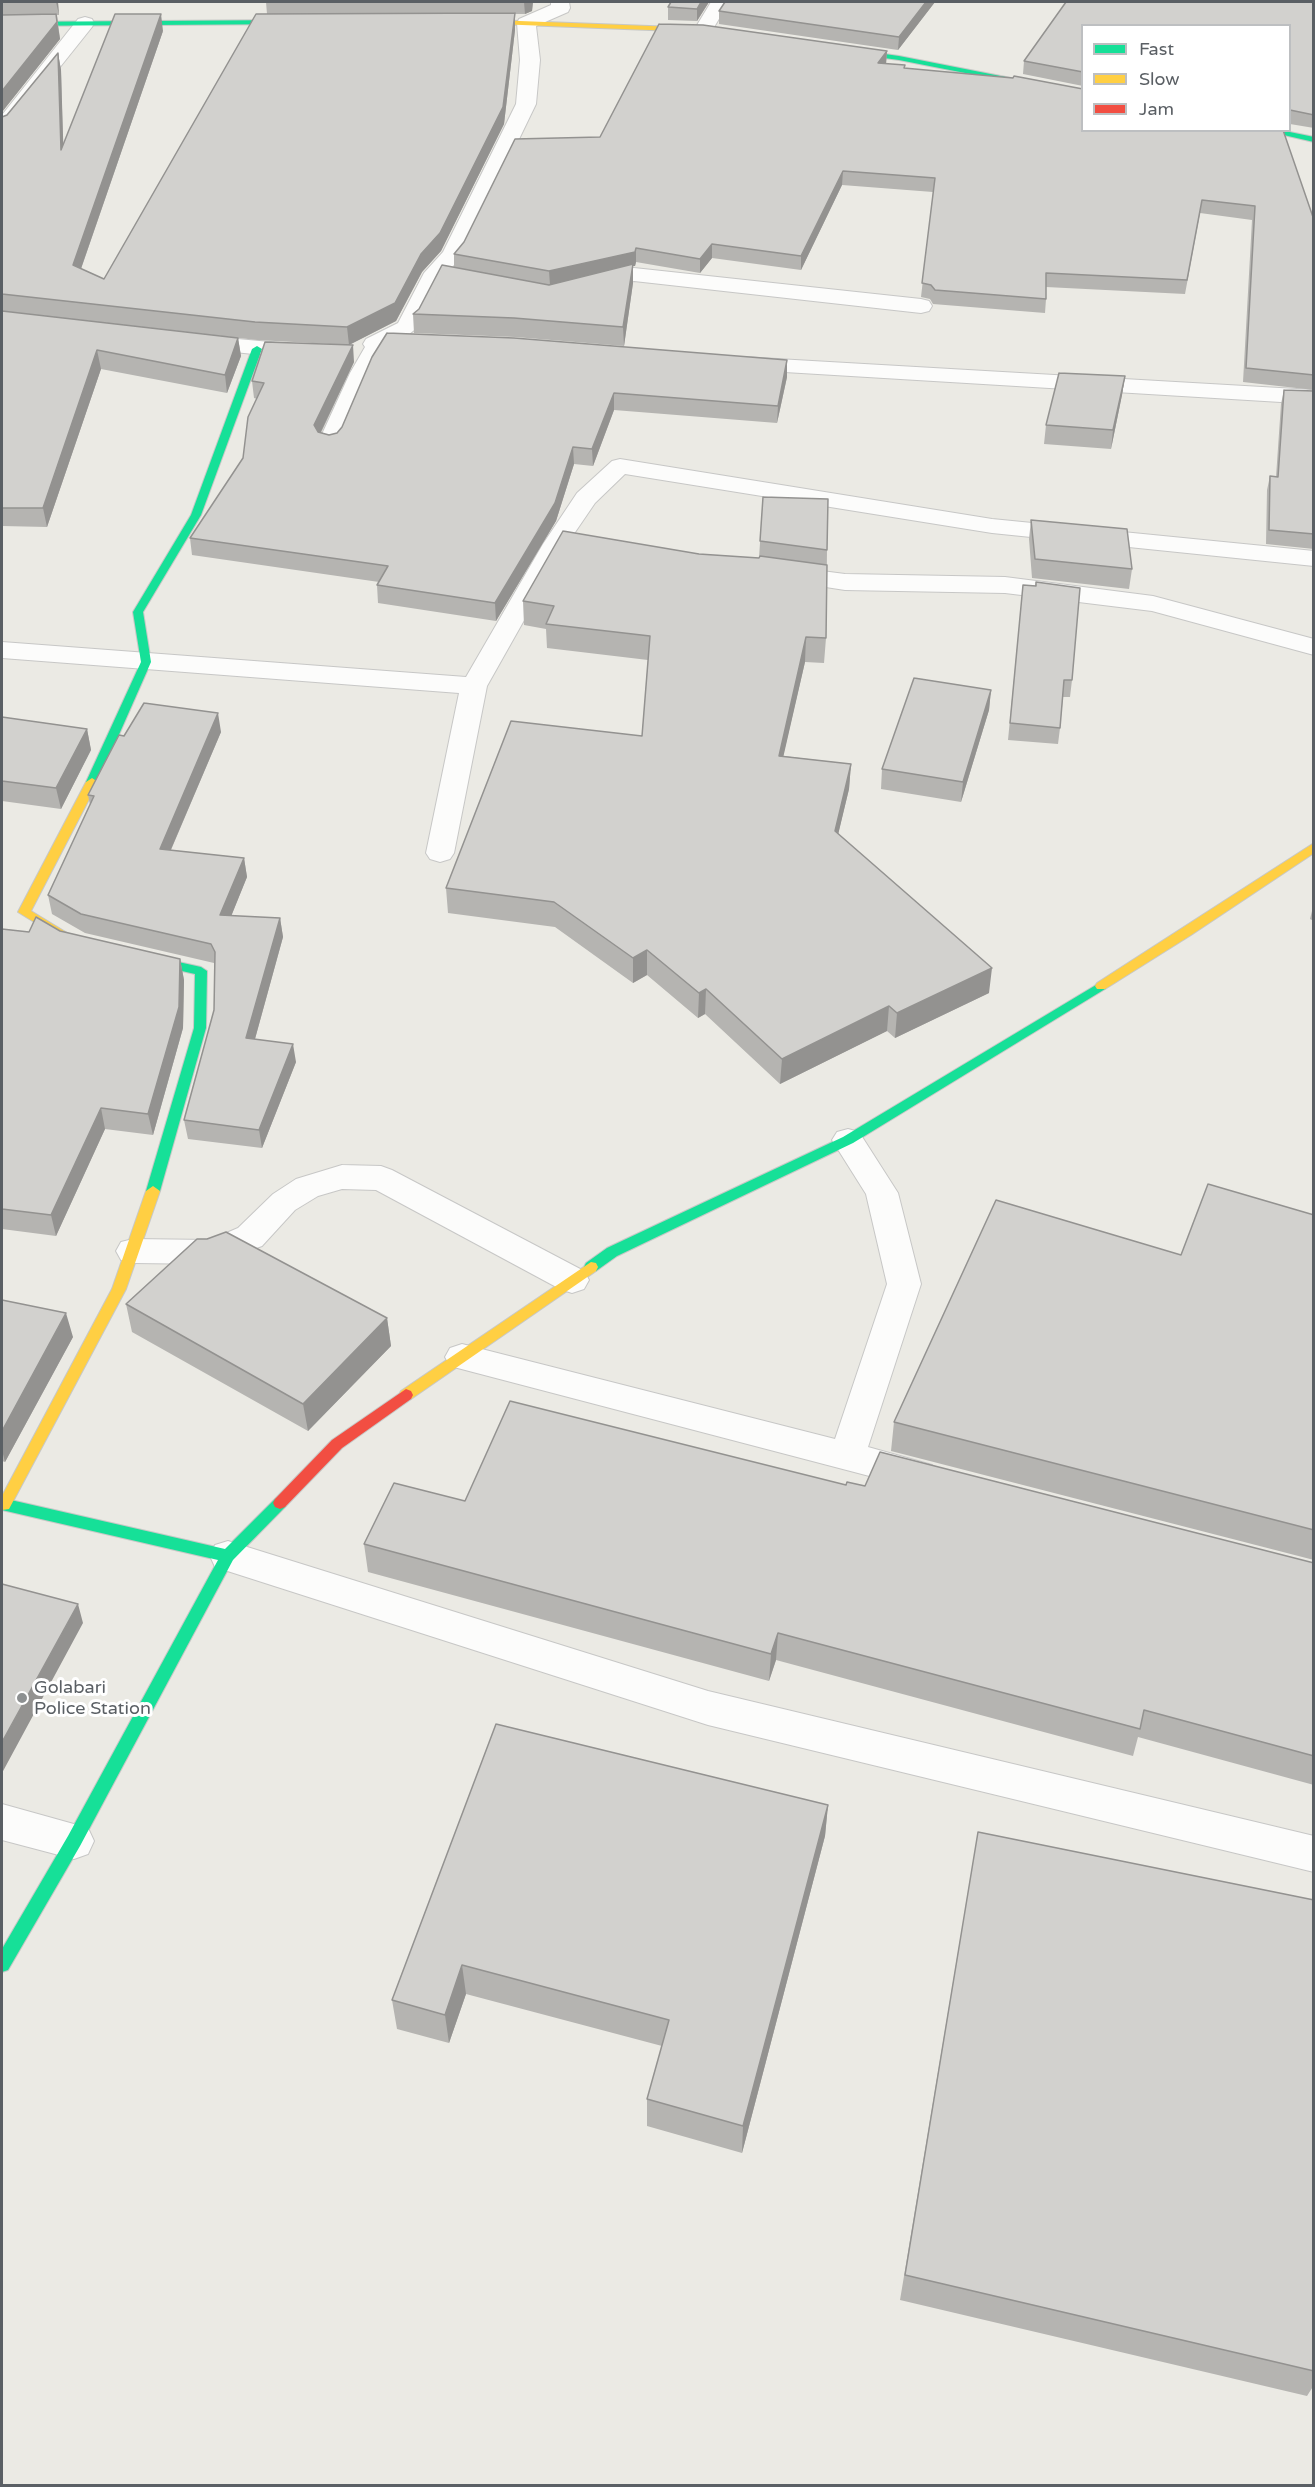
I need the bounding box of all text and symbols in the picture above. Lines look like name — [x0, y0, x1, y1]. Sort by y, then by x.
legend — [1081, 24, 1291, 132]
text: Fast — [1139, 38, 1174, 60]
text: Slow — [1139, 68, 1180, 90]
text: Jam — [1139, 98, 1174, 120]
place label: Golabari Police Station — [34, 1677, 151, 1720]
marker: Golabari Police Station — [15, 1691, 29, 1705]

